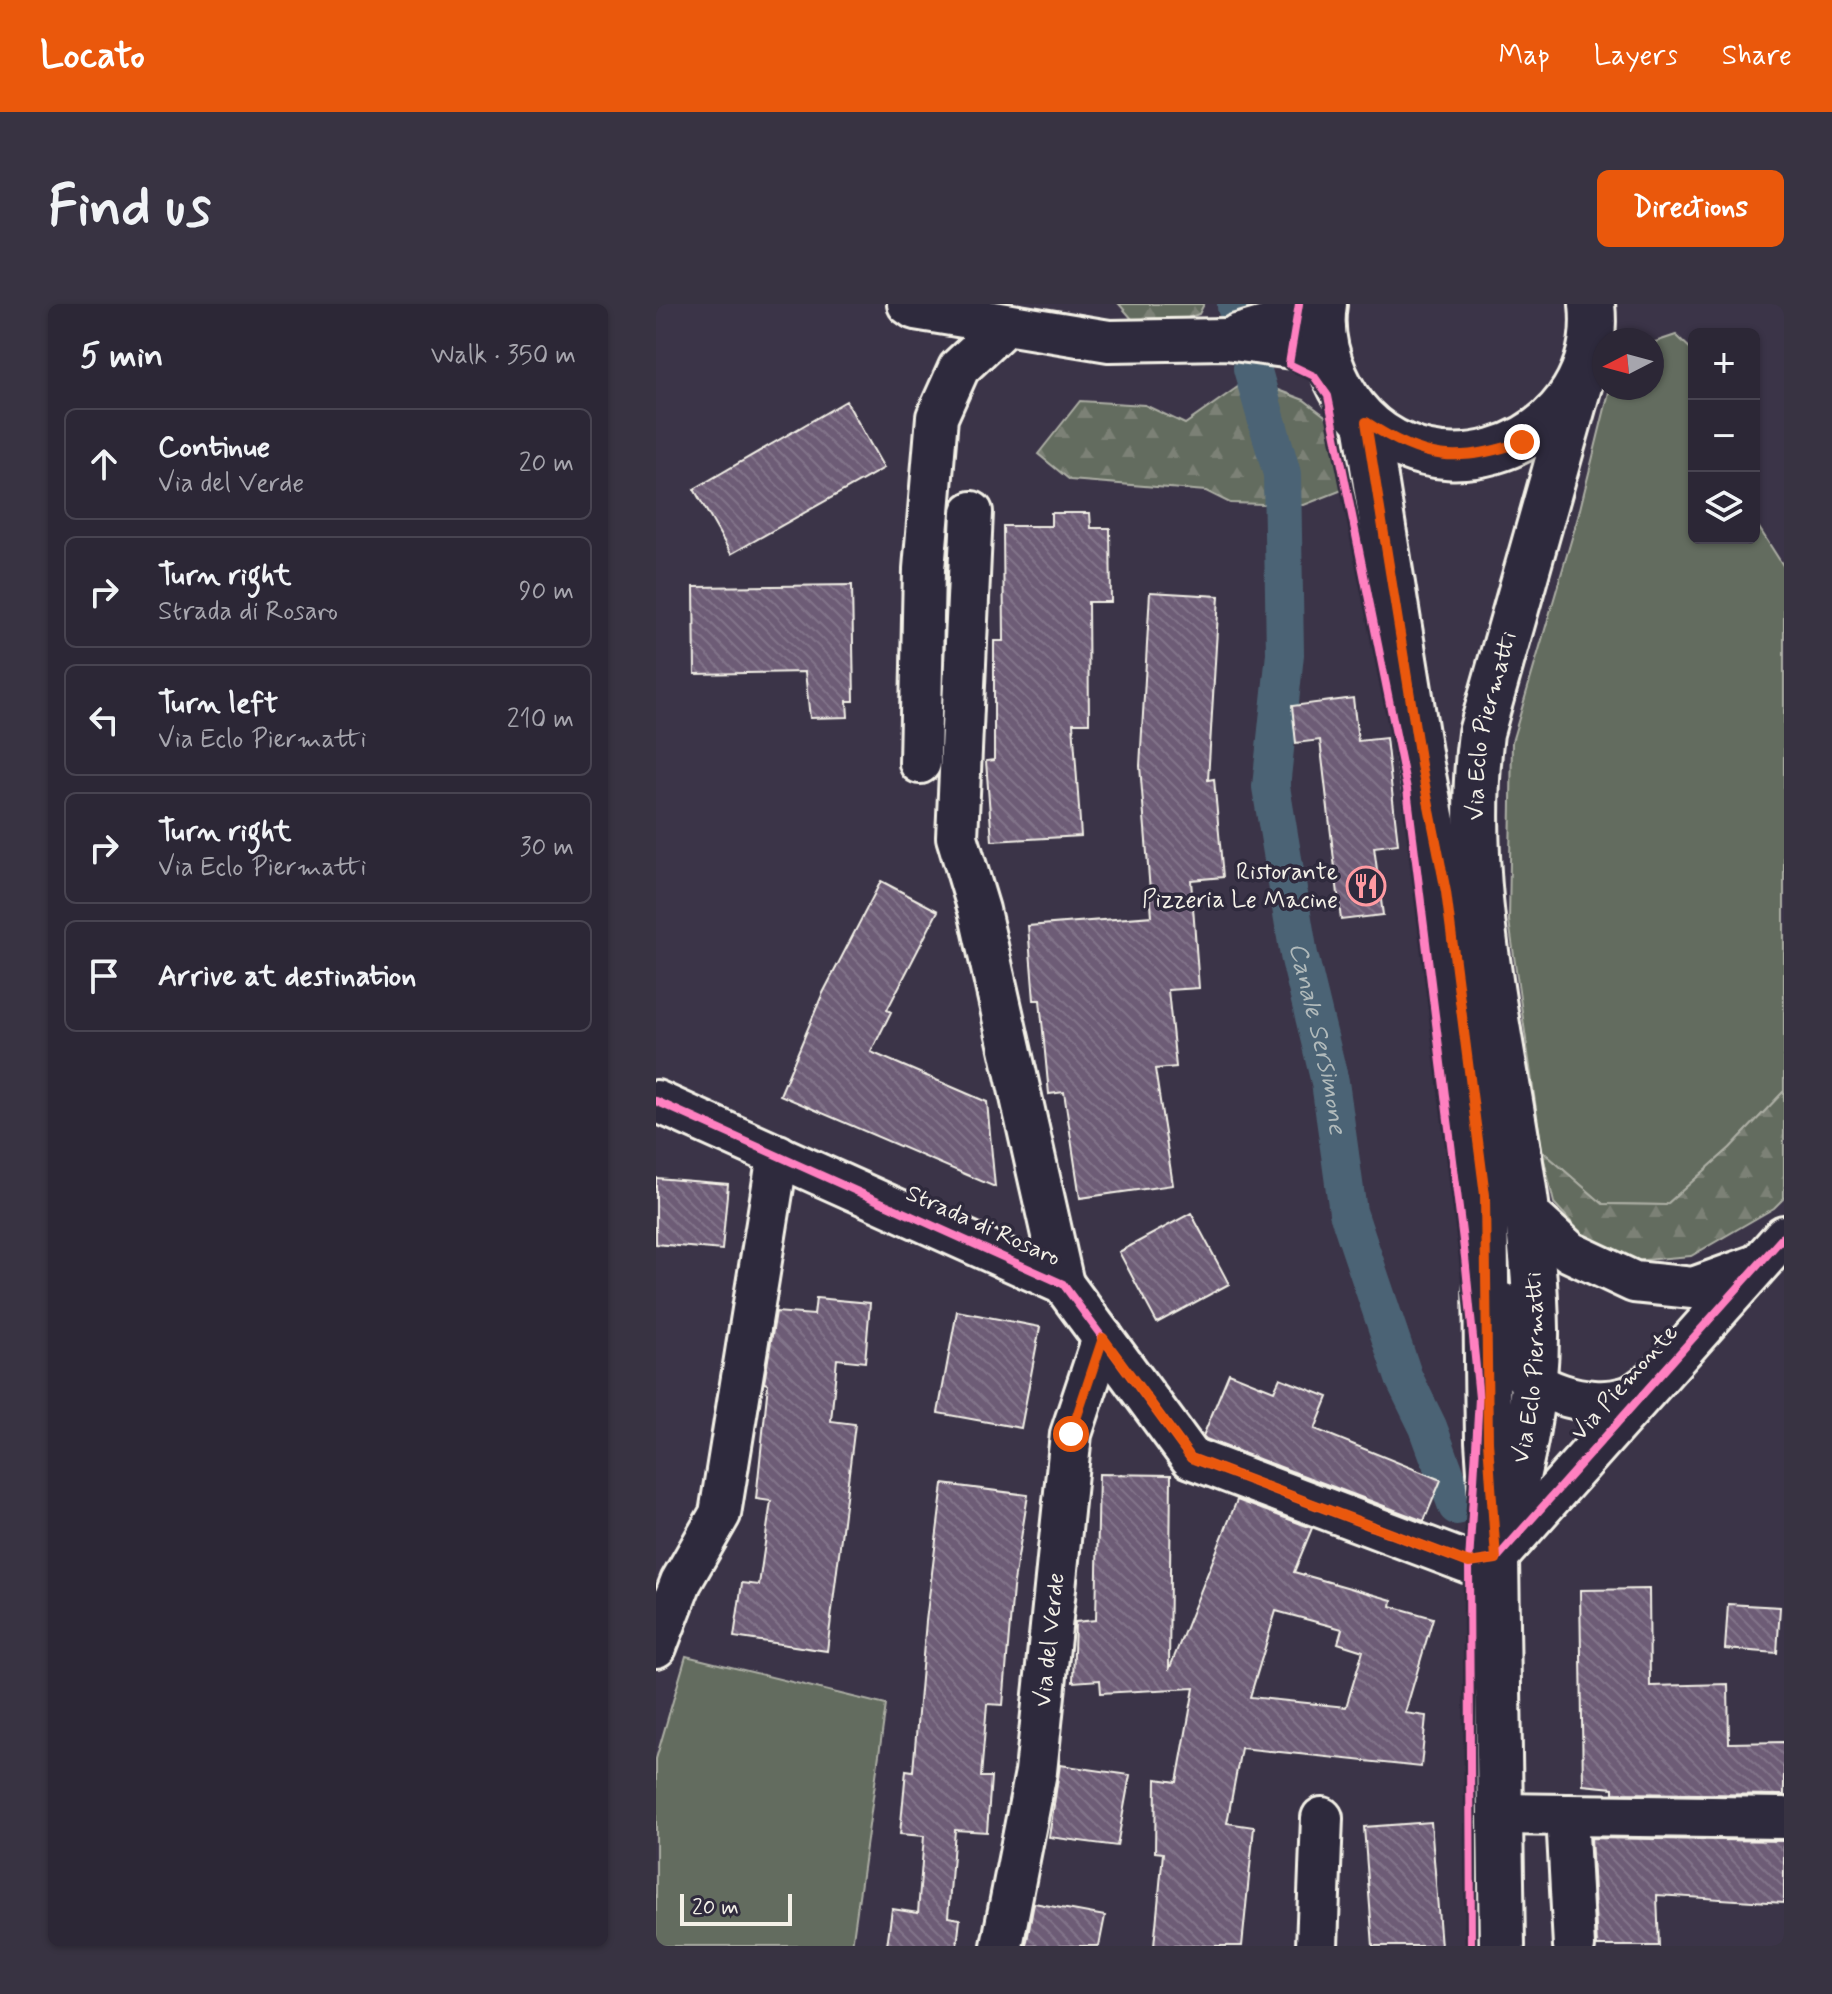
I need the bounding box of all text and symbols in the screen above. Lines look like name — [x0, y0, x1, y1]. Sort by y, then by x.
text: Locato — [40, 32, 145, 81]
text: Map — [1499, 38, 1550, 75]
text: Layers — [1594, 38, 1678, 75]
text: Share — [1722, 38, 1792, 75]
button: Directions — [1597, 170, 1784, 247]
text: Find us — [48, 172, 211, 245]
north arrow — [1592, 328, 1664, 400]
map controls — [1688, 328, 1760, 544]
button: + — [1688, 328, 1760, 400]
text: 5 min — [80, 334, 163, 379]
text: Walk · 350 m — [431, 339, 576, 373]
button: − — [1688, 400, 1760, 472]
route end — [1504, 424, 1540, 460]
text: Continue — [158, 428, 270, 467]
icon: ahead — [82, 442, 126, 486]
text: 20 m — [519, 447, 574, 481]
text: Via del Verde — [158, 467, 304, 501]
button: layers — [1688, 472, 1760, 544]
text: Turn right — [158, 556, 291, 595]
icon: right — [82, 570, 126, 614]
text: 90 m — [519, 575, 574, 609]
text: Strada di Rosaro — [158, 595, 338, 629]
street label: Via Eclo Piermatti — [1460, 628, 1524, 821]
text: Turn left — [158, 684, 278, 723]
icon: left — [82, 698, 126, 742]
text: 210 m — [507, 703, 574, 737]
text: Via Eclo Piermatti — [158, 723, 366, 757]
text: Turn right — [158, 812, 291, 851]
icon: right — [82, 826, 126, 870]
text: 30 m — [520, 831, 574, 865]
text: Via Eclo Piermatti — [158, 851, 366, 885]
place label: Ristorante Pizzeria Le Macine — [1142, 857, 1338, 916]
restaurant icon: Ristorante Pizzeria Le Macine — [1345, 865, 1387, 907]
water label: Canale Sersimone — [1280, 940, 1354, 1138]
icon: arrive — [82, 954, 126, 998]
text: Arrive at destination — [158, 957, 416, 996]
street label: Strada di Rosaro — [901, 1178, 1065, 1274]
street label: Via Eclo Piermatti — [1505, 1271, 1552, 1466]
street label: Via Piemonte — [1564, 1318, 1686, 1448]
route start — [1053, 1416, 1089, 1452]
street label: Via del Verde — [1027, 1571, 1072, 1709]
scale bar — [680, 1890, 792, 1926]
text: 20 m — [692, 1894, 739, 1922]

